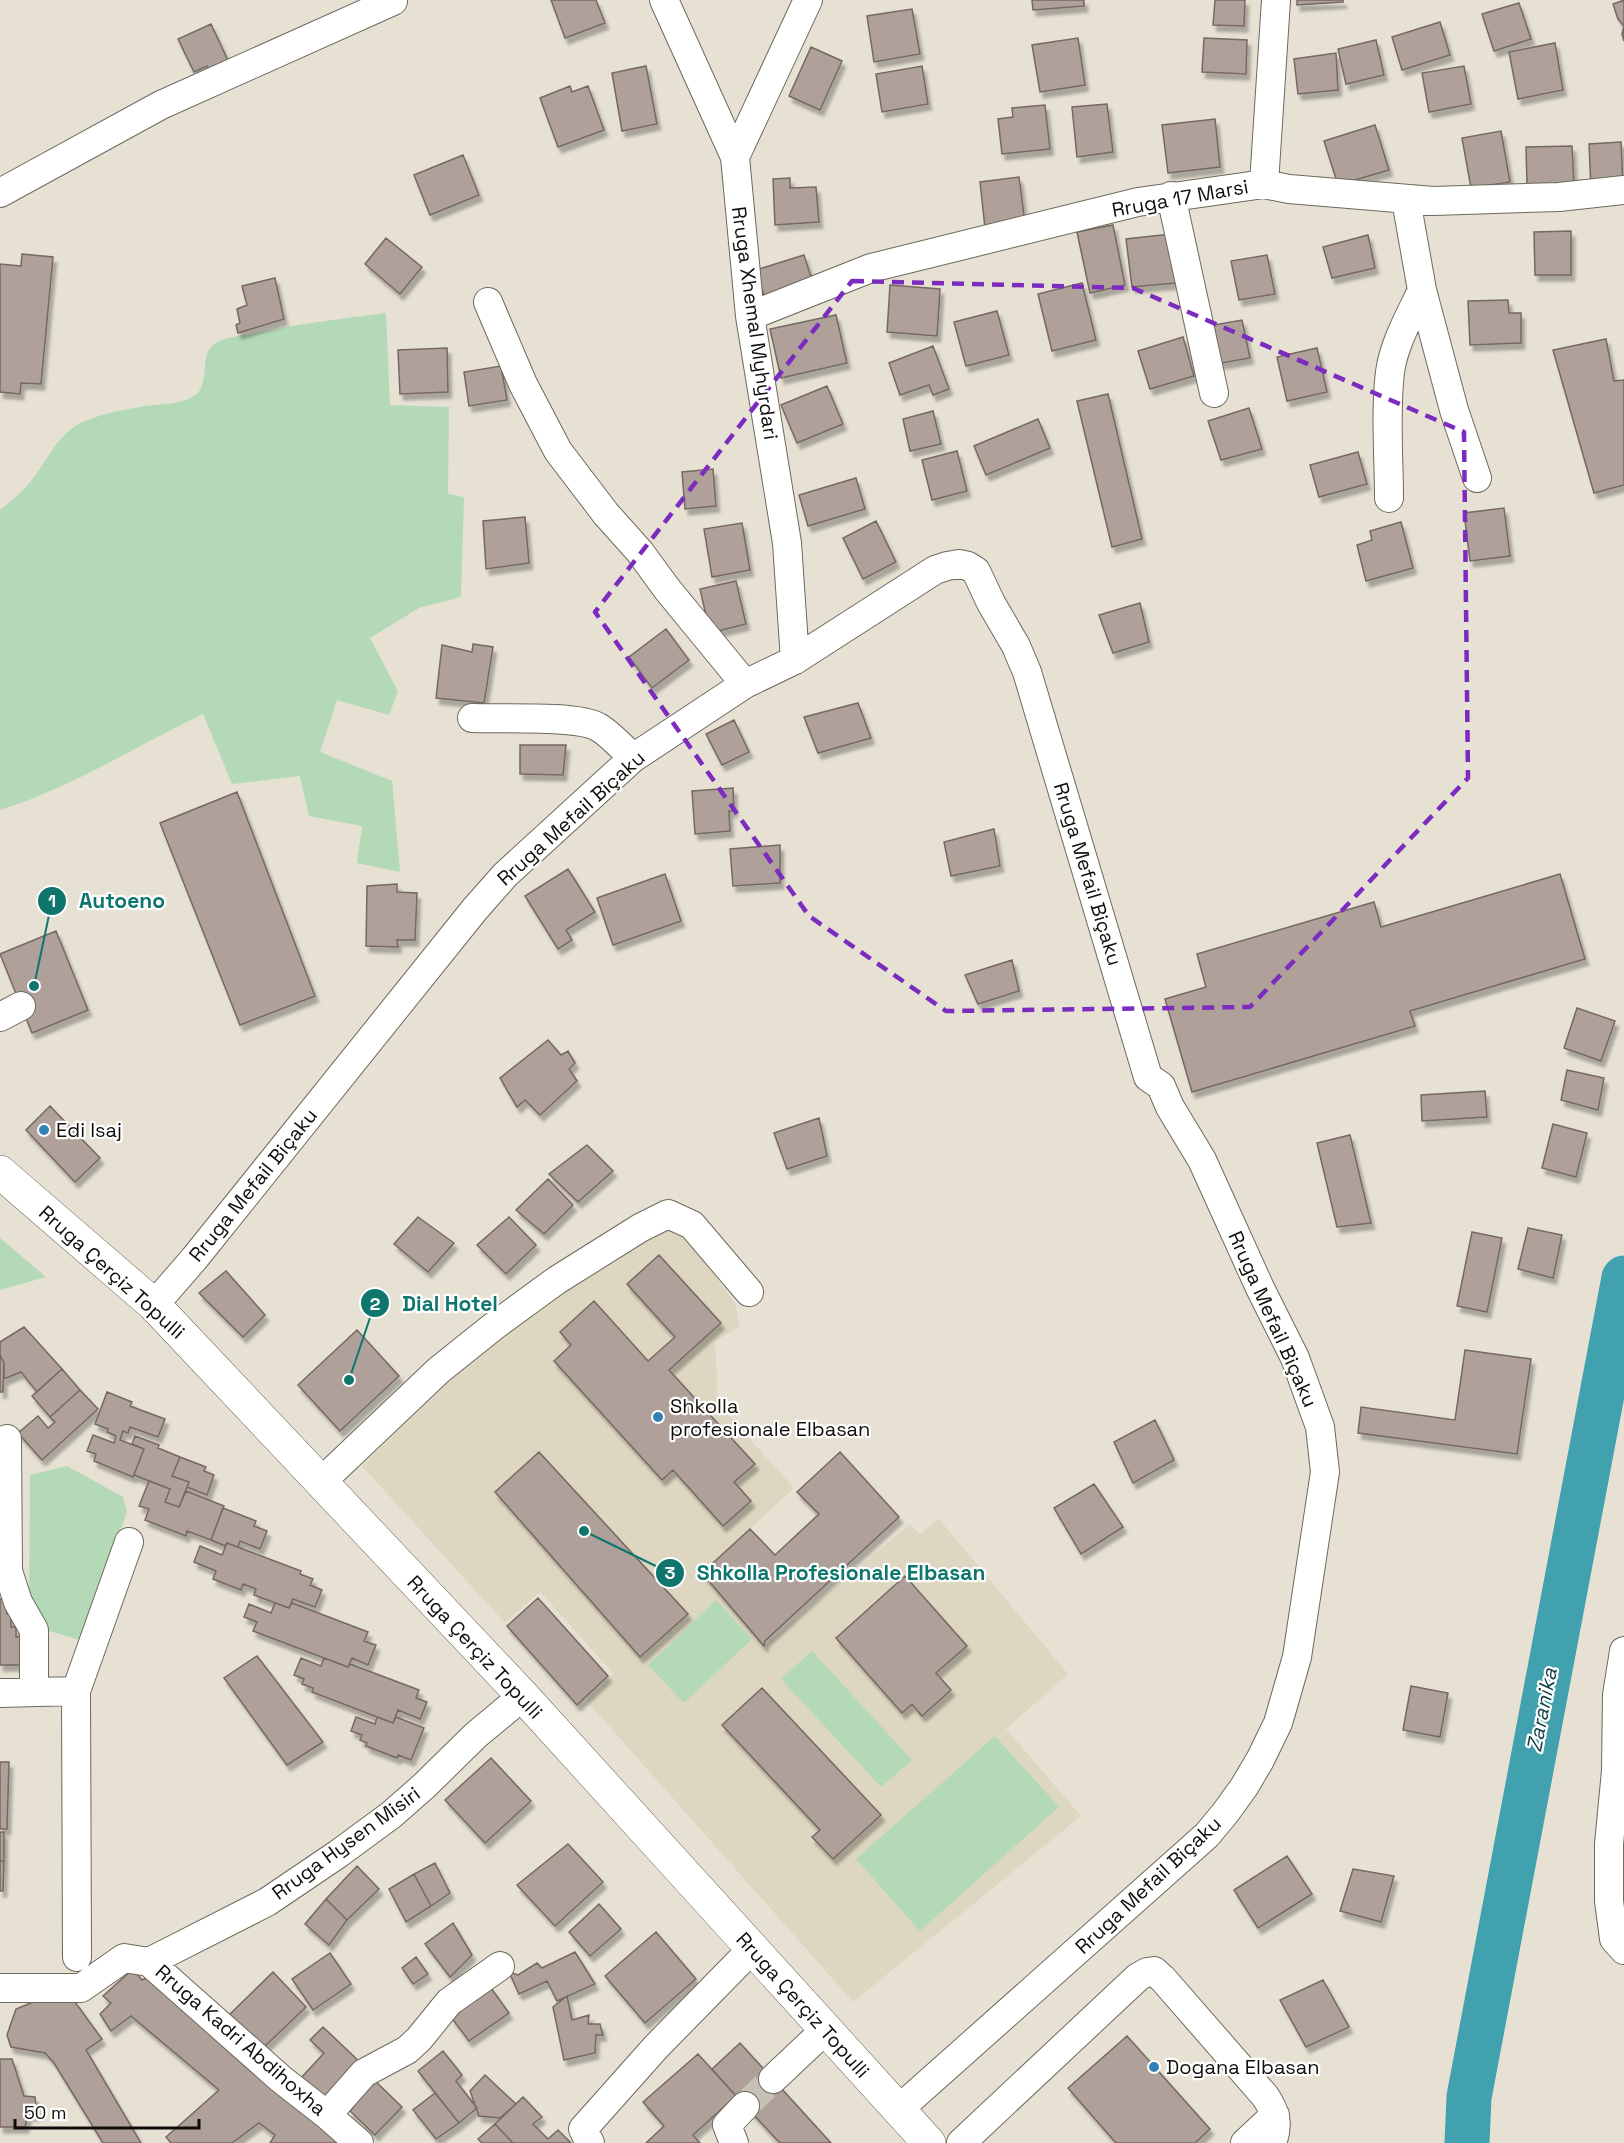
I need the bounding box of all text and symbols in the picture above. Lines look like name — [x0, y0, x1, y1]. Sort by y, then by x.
street label: Rruga 17 Marsi — [1110, 173, 1250, 223]
street label: Rruga Xhemal Myhyrdari — [726, 205, 784, 441]
street label: Rruga Mefail Biçaku — [492, 745, 650, 891]
street label: Rruga Mefail Biçaku — [1048, 779, 1128, 969]
callout: Autoeno — [37, 881, 178, 920]
text: Autoeno — [79, 887, 165, 914]
text: 1 — [48, 889, 56, 912]
street label: Rruga Mefail Biçaku — [183, 1103, 323, 1267]
place label: Edi Isaj — [56, 1117, 122, 1143]
marker: Edi Isaj — [37, 1123, 51, 1137]
street label: Rruga Çerçiz Topulli — [34, 1200, 190, 1344]
street label: Rruga Mefail Biçaku — [1222, 1227, 1324, 1411]
callout: Dial Hotel — [360, 1284, 510, 1323]
text: Dial Hotel — [402, 1290, 498, 1317]
text: 2 — [370, 1292, 381, 1315]
place label: Shkolla profesionale Elbasan — [670, 1393, 870, 1442]
marker: Shkolla profesionale Elbasan — [651, 1410, 665, 1424]
callout: Shkolla Profesionale Elbasan — [655, 1553, 997, 1592]
text: Shkolla Profesionale Elbasan — [697, 1559, 985, 1586]
text: 3 — [665, 1561, 676, 1584]
street label: Rruga Çerçiz Topulli — [402, 1570, 548, 1724]
water label: Zaranika — [1520, 1665, 1563, 1754]
street label: Rruga Hysen Misiri — [267, 1780, 425, 1906]
street label: Rruga Mefail Biçaku — [1070, 1811, 1226, 1959]
street label: Rruga Çerçiz Topulli — [731, 1927, 875, 2083]
street label: Rruga Kadri Abdihoxha — [150, 1959, 332, 2121]
place label: Dogana Elbasan — [1166, 2054, 1320, 2080]
marker: Dogana Elbasan — [1147, 2060, 1161, 2074]
scale bar — [15, 2092, 200, 2130]
text: 50 m — [24, 2101, 66, 2124]

